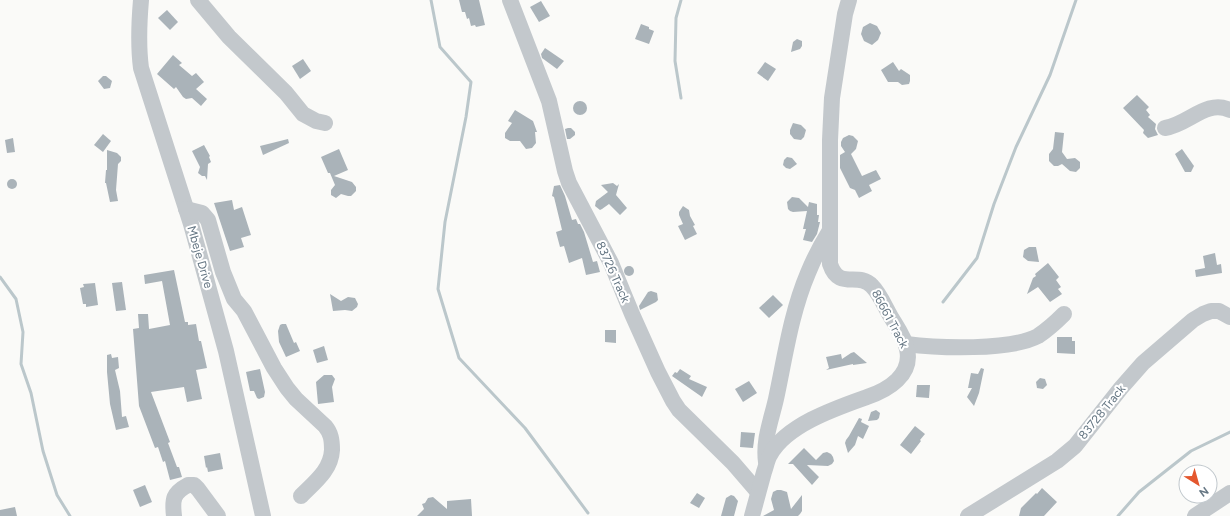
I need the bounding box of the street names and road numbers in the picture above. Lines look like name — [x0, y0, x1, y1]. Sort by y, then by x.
street label: Mbeje Drive — [184, 224, 216, 290]
street label: 83726 Track — [593, 239, 633, 305]
street label: 86661 Track — [869, 287, 911, 351]
street label: 83728 Track — [1076, 382, 1128, 442]

